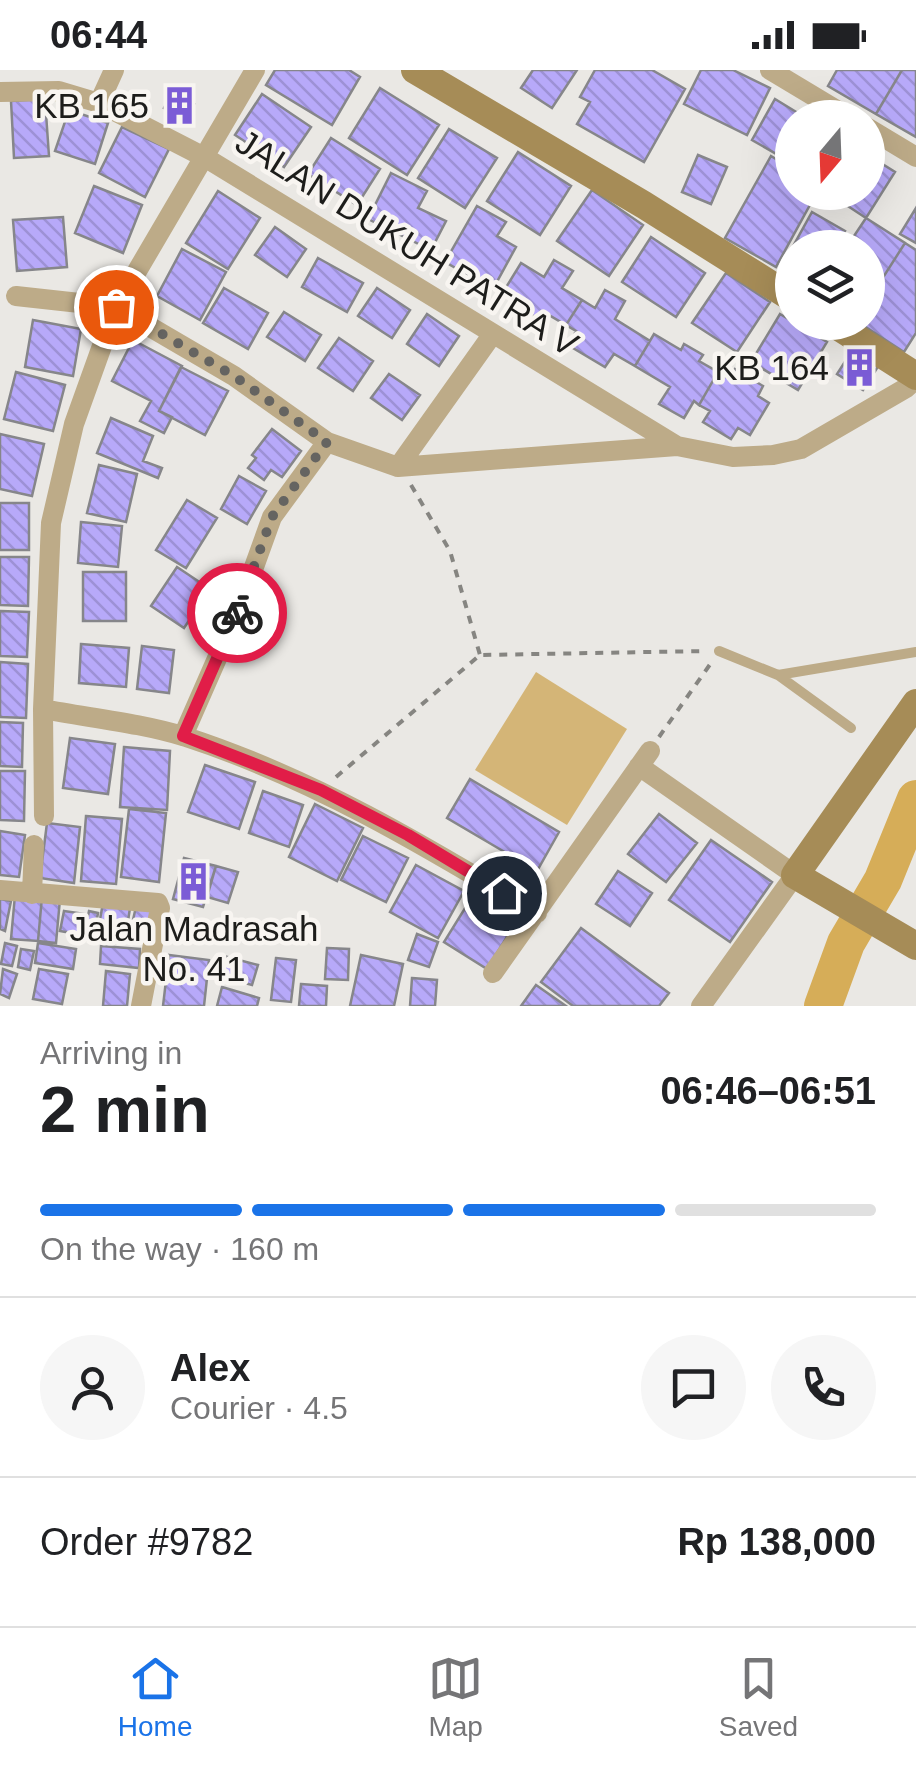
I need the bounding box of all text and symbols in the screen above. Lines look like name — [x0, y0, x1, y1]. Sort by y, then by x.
text: 06:44 — [50, 14, 147, 56]
building icon: KB 165 — [158, 85, 200, 127]
place label: KB 165 — [34, 86, 149, 125]
north arrow — [775, 100, 885, 210]
map controls — [775, 100, 885, 340]
street label: JALAN DUKUH PATRA V — [229, 121, 586, 364]
button: layers — [775, 230, 885, 340]
pin — [74, 265, 159, 350]
icon: bag — [89, 280, 144, 335]
building icon: KB 164 — [838, 347, 880, 389]
place label: KB 164 — [714, 348, 829, 387]
courier — [187, 563, 287, 663]
icon: bike — [210, 586, 265, 641]
pin — [462, 851, 547, 936]
building icon: Jalan Madrasah No. 41 — [173, 861, 215, 903]
icon: home — [477, 866, 532, 921]
place label: Jalan Madrasah No. 41 — [69, 909, 319, 988]
text: Arriving in — [40, 1035, 182, 1071]
text: 06:46–06:51 — [660, 1070, 876, 1112]
text: 2 min — [40, 1073, 210, 1146]
text: On the way · 160 m — [40, 1231, 319, 1267]
button: person — [40, 1335, 145, 1440]
button: chat — [641, 1335, 746, 1440]
button: phone — [771, 1335, 876, 1440]
text: Alex — [170, 1347, 250, 1389]
text: Courier · 4.5 — [170, 1390, 348, 1426]
text: Order #9782 — [40, 1521, 253, 1563]
text: Rp 138,000 — [677, 1521, 876, 1563]
tab: Home — [118, 1651, 193, 1743]
tab: Map — [428, 1651, 483, 1743]
tab: Saved — [719, 1651, 798, 1743]

